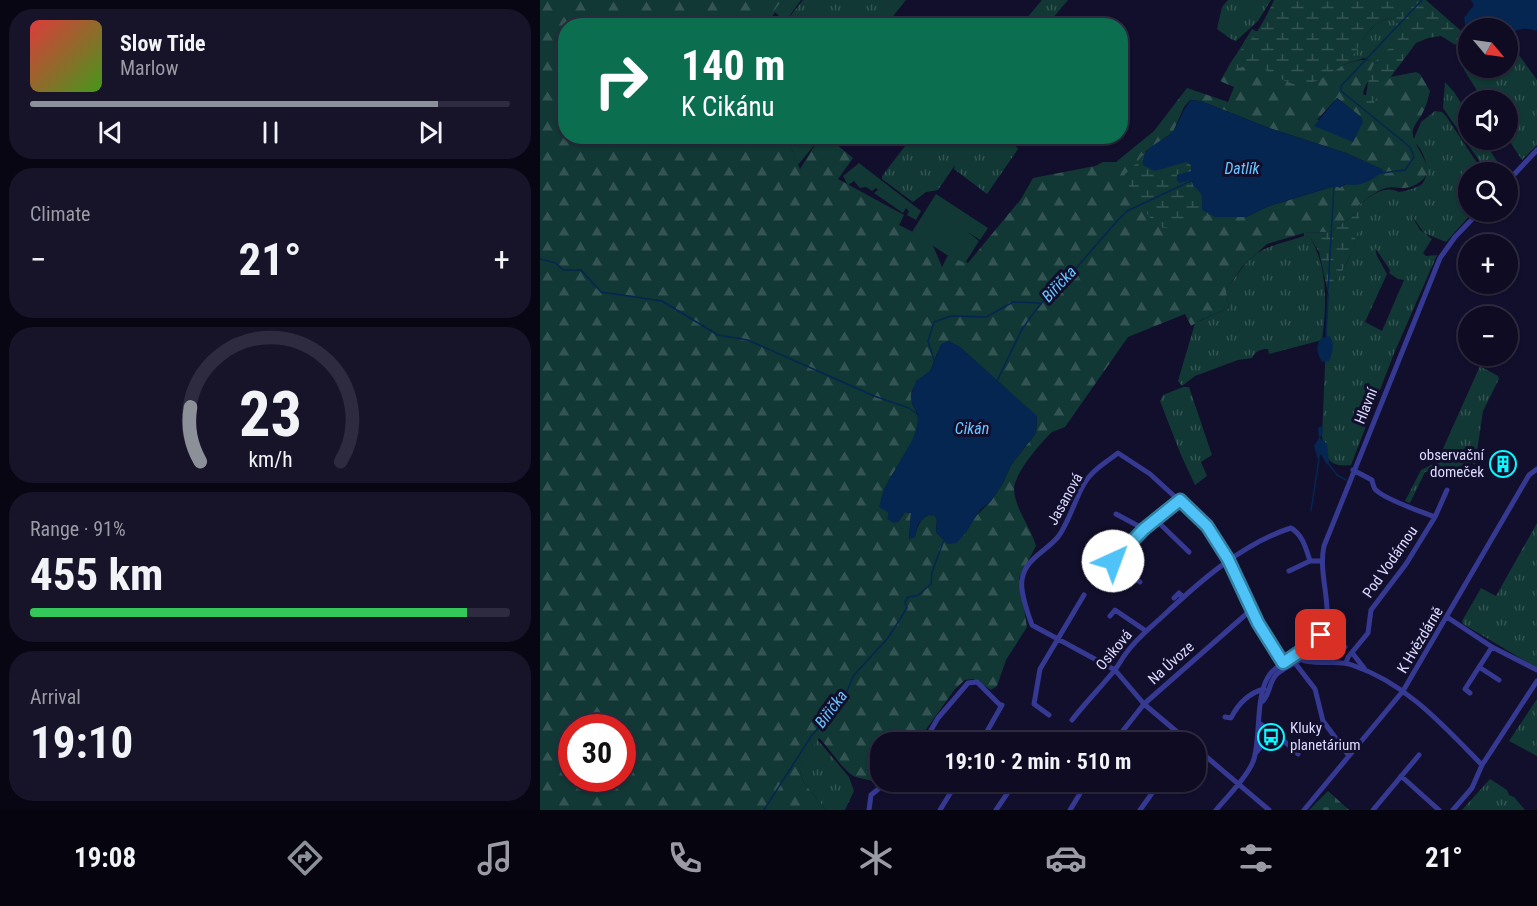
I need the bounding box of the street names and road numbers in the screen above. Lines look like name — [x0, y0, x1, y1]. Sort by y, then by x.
street label: Hlavní — [1351, 384, 1382, 427]
street label: Jasanová — [1043, 470, 1087, 528]
street label: Pod Vodárnou — [1359, 523, 1421, 601]
street label: K Hvězdárně — [1393, 604, 1447, 676]
street label: Osiková — [1092, 626, 1136, 674]
street label: Na Úvoze — [1144, 638, 1198, 688]

